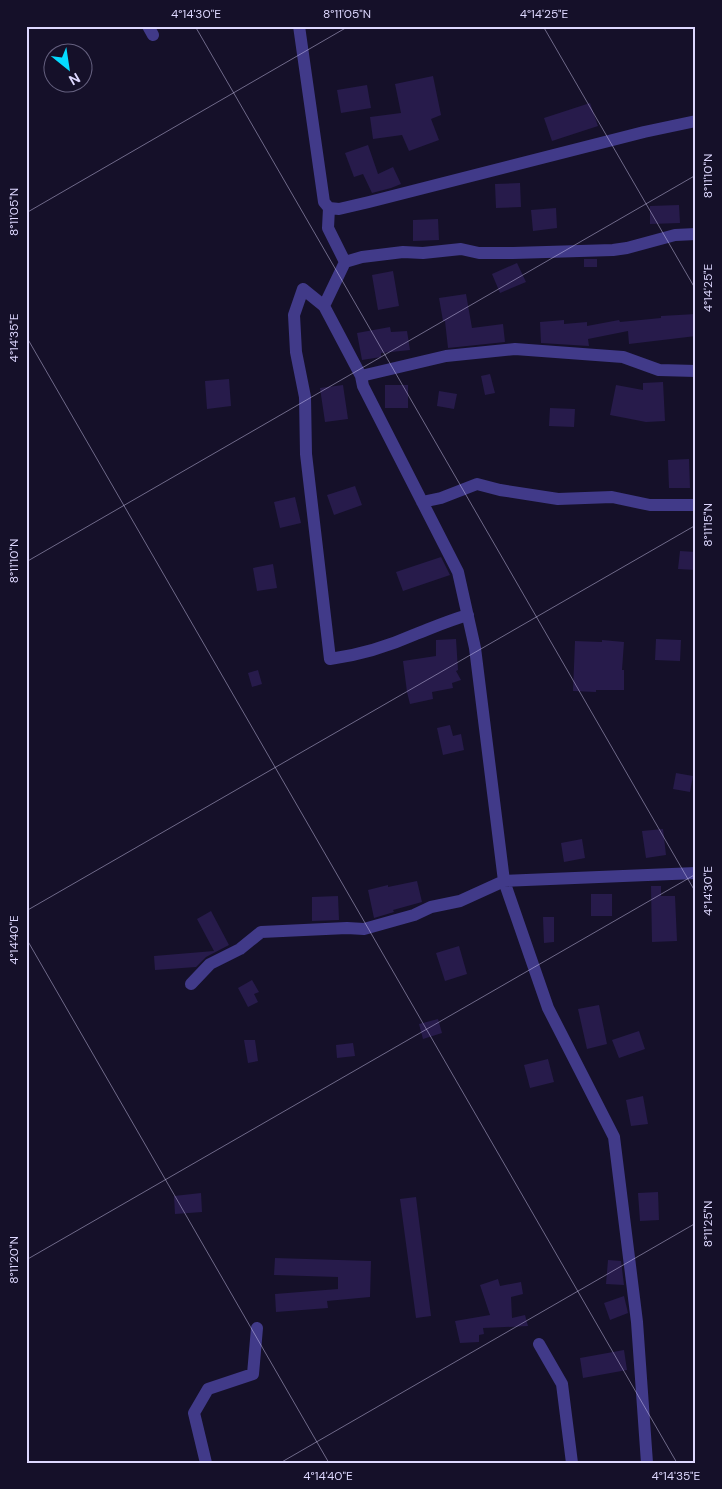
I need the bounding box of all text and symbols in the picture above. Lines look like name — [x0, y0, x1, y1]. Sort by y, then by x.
text: 4°14'30"E — [171, 6, 221, 22]
text: 8°11'05"N — [323, 6, 371, 22]
text: 4°14'25"E — [520, 6, 569, 22]
north arrow — [42, 42, 92, 92]
text: N — [66, 69, 83, 90]
text: 8°11'10"N — [700, 154, 716, 198]
text: 8°11'05"N — [6, 188, 22, 236]
text: 4°14'25"E — [700, 263, 716, 312]
text: 4°14'35"E — [6, 313, 22, 362]
text: 8°11'15"N — [700, 503, 716, 547]
text: 8°11'10"N — [6, 539, 22, 583]
text: 4°14'30"E — [700, 866, 716, 916]
text: 4°14'40"E — [6, 915, 22, 965]
text: 8°11'25"N — [700, 1201, 716, 1247]
text: 8°11'20"N — [6, 1236, 22, 1284]
text: 4°14'40"E — [303, 1468, 353, 1484]
text: 4°14'35"E — [652, 1468, 701, 1484]

